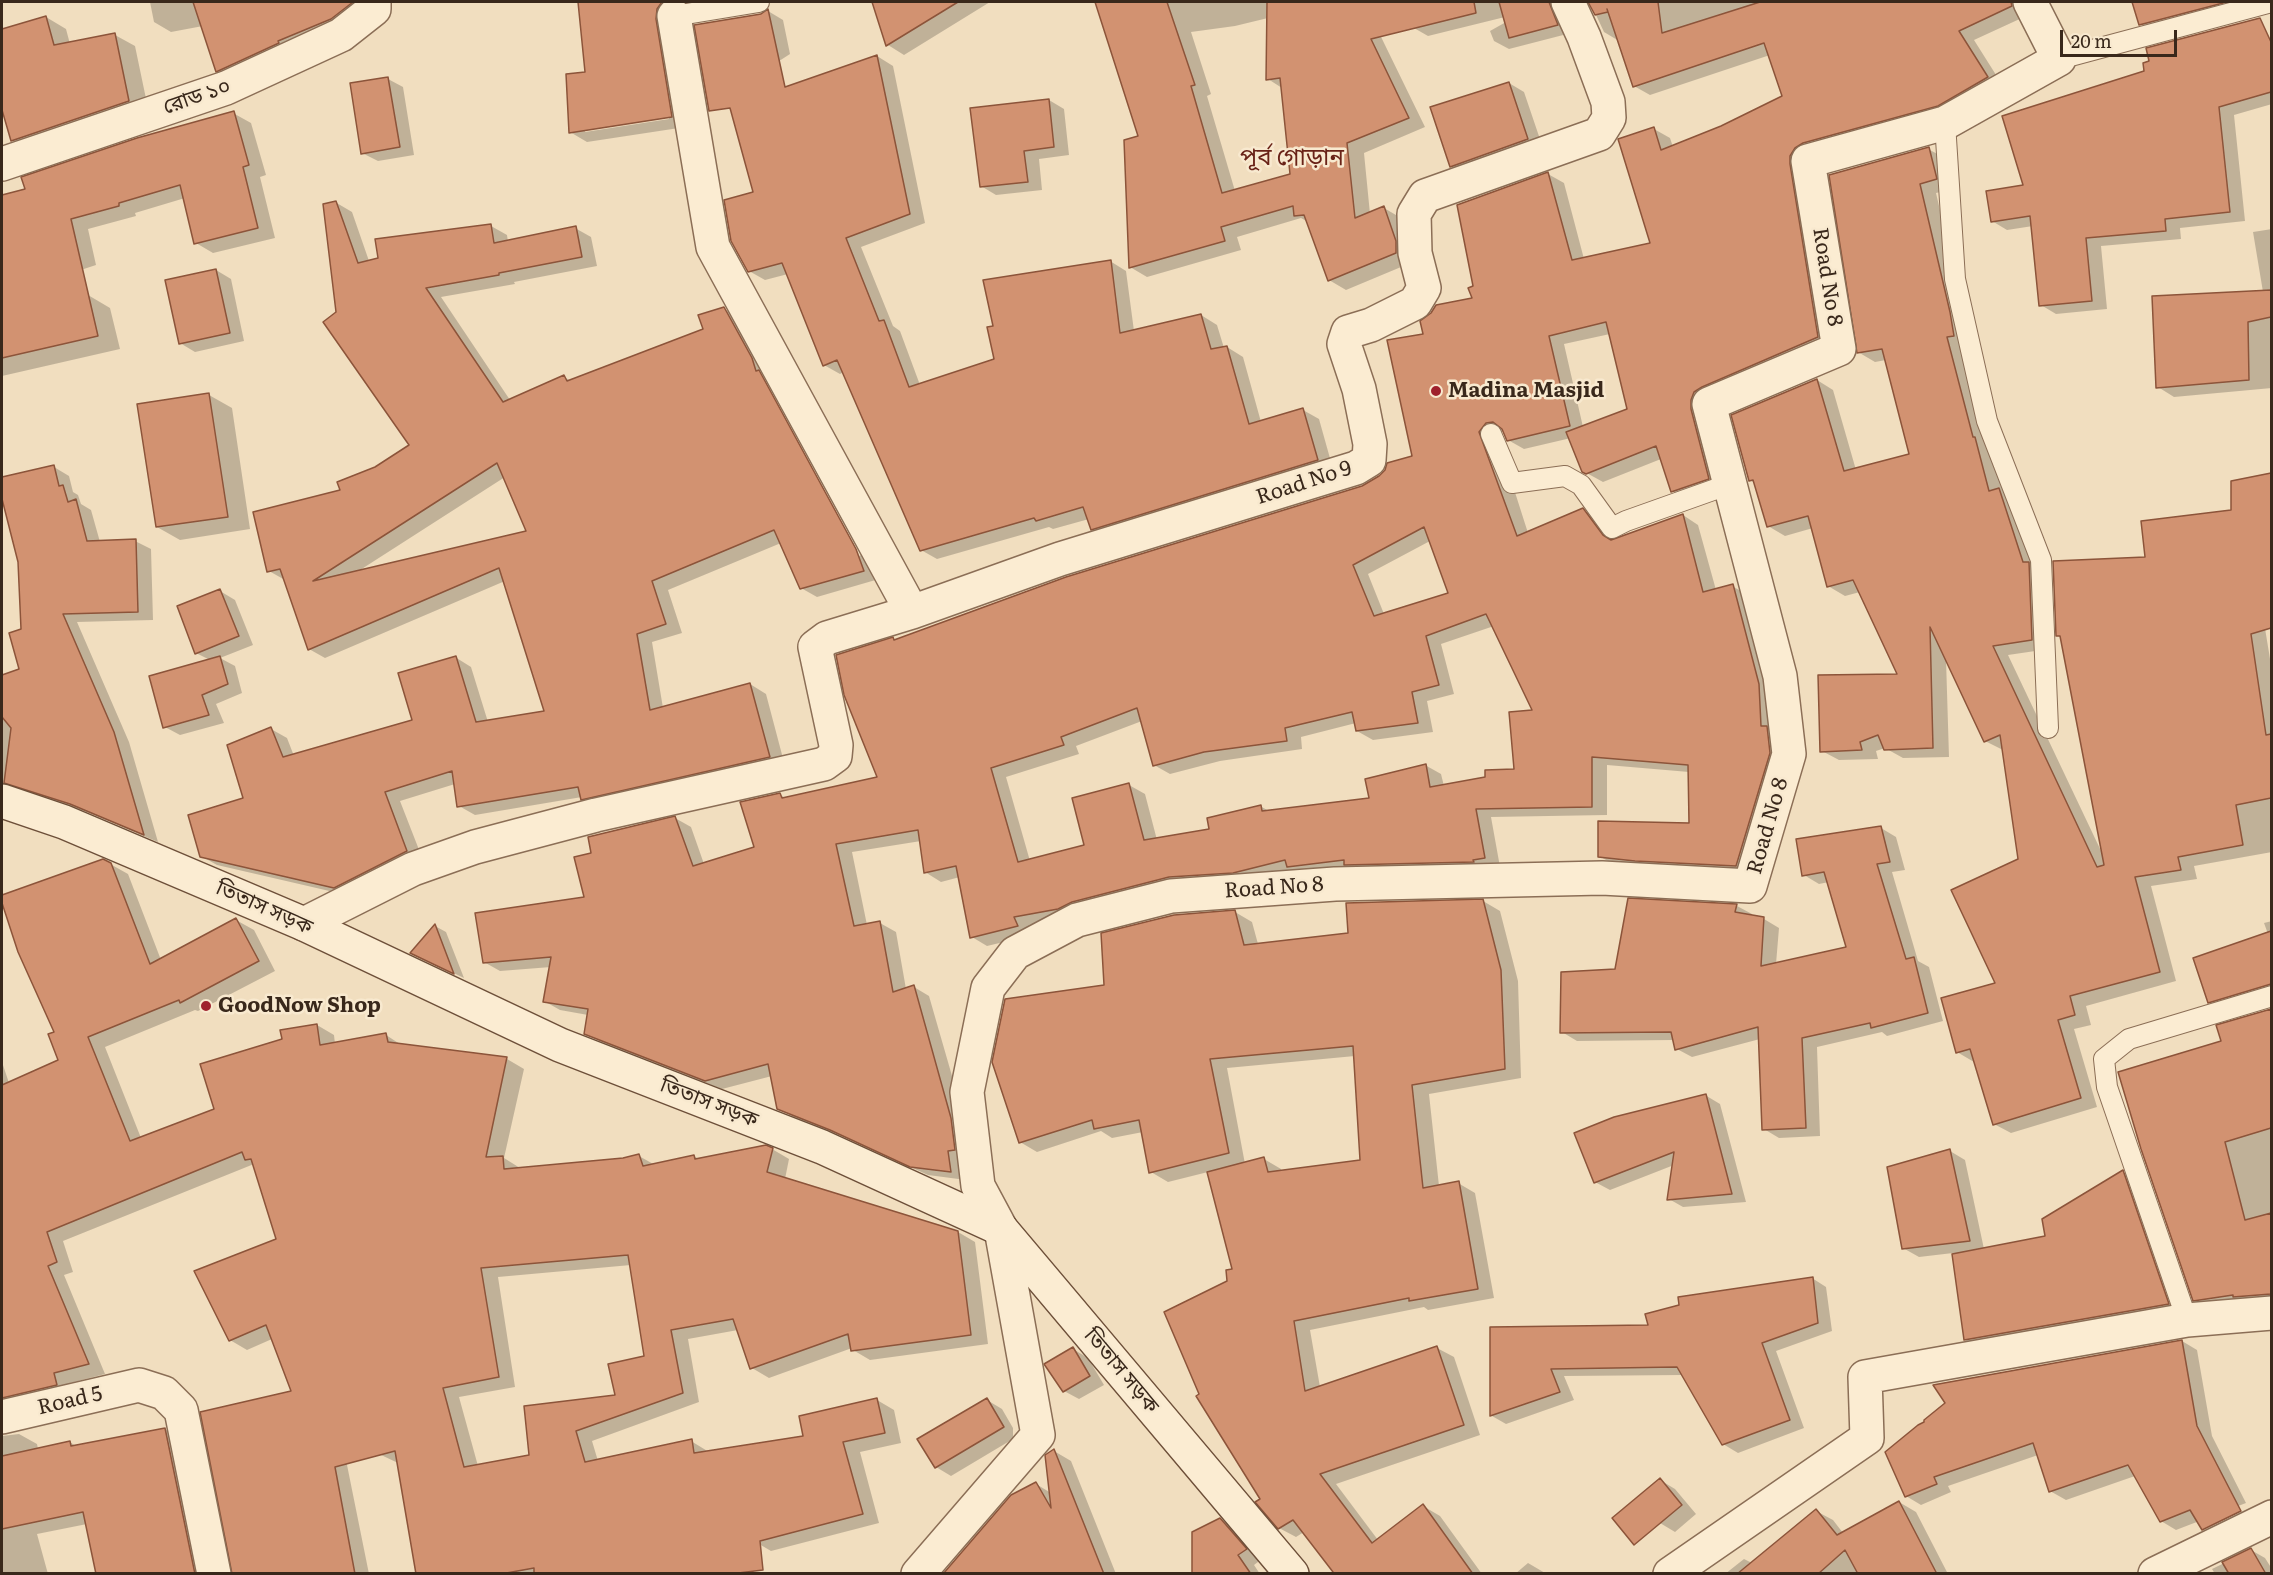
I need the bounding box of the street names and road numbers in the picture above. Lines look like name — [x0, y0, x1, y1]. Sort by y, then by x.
street label: রোড ১০ — [160, 74, 234, 120]
street label: Road No 8 — [1807, 226, 1847, 328]
street label: Road No 9 — [1253, 456, 1355, 510]
street label: Road No 8 — [1742, 775, 1794, 877]
street label: Road No 8 — [1223, 872, 1325, 904]
street label: তিতাস সড়ক — [212, 876, 316, 940]
street label: তিতাস সড়ক — [656, 1073, 762, 1133]
street label: তিতাস সড়ক — [1078, 1323, 1164, 1419]
street label: Road 5 — [35, 1381, 105, 1421]

